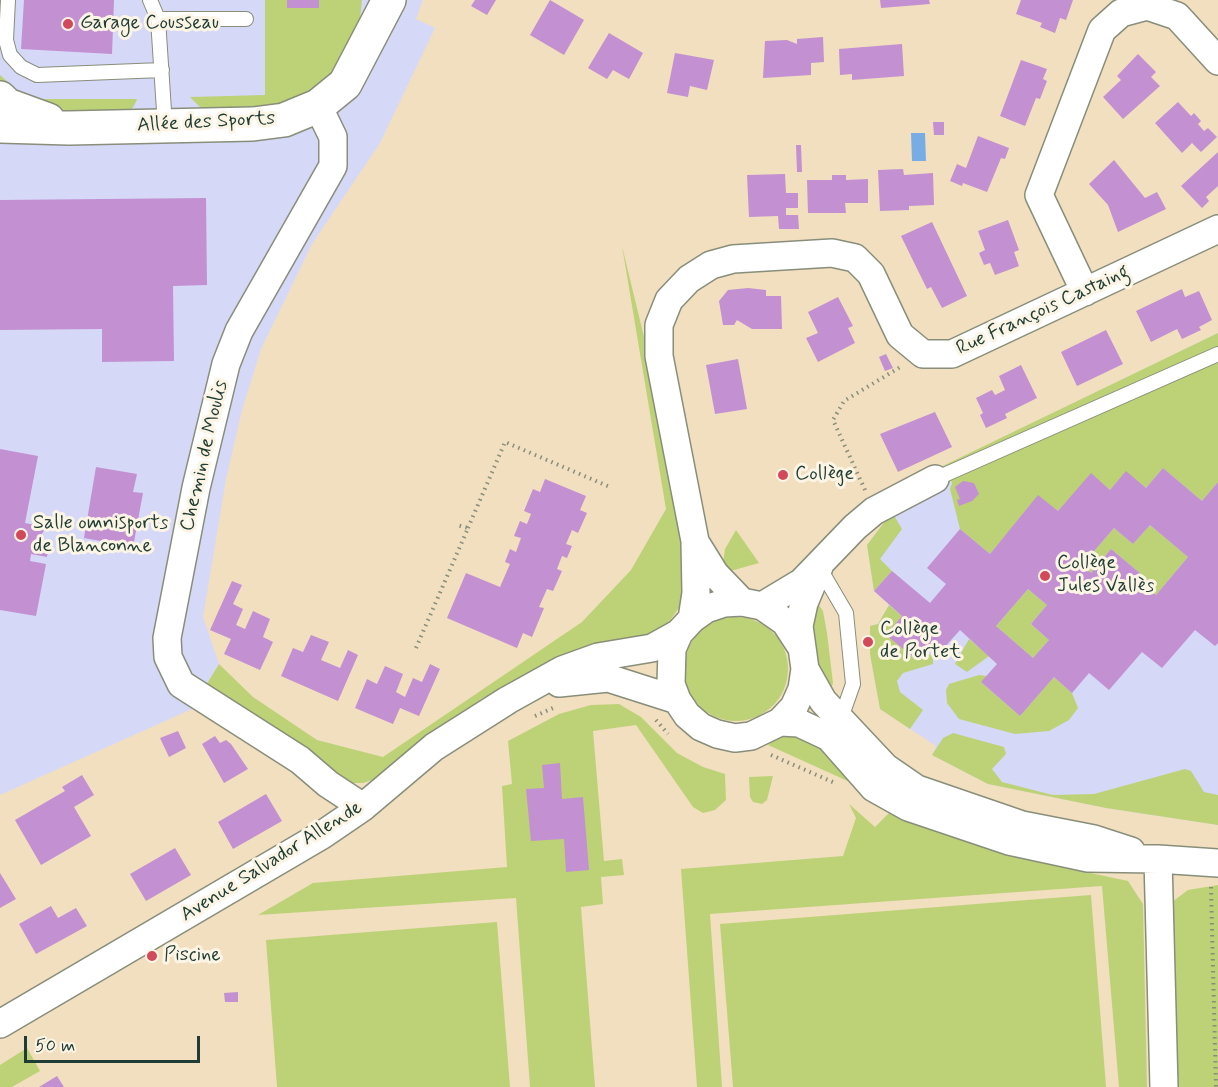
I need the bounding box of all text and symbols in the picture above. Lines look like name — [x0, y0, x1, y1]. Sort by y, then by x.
place label: Garage Cousseau — [80, 12, 219, 36]
marker: Garage Cousseau — [61, 17, 75, 31]
street label: Allée des Sports — [136, 107, 276, 139]
street label: Rue François Castaing — [953, 260, 1133, 362]
street label: Chemin de Moulis — [176, 378, 234, 534]
place label: Collège — [795, 463, 854, 487]
marker: Collège — [776, 468, 790, 482]
place label: Salle omnisports de Blanconne — [33, 512, 168, 559]
marker: Salle omnisports de Blanconne — [14, 528, 28, 542]
place label: Collège Jules Vallès — [1057, 552, 1154, 599]
marker: Collège Jules Vallès — [1038, 569, 1052, 583]
place label: Collège de Portet — [880, 618, 961, 665]
marker: Collège de Portet — [861, 635, 875, 649]
street label: Avenue Salvador Allende — [177, 796, 367, 928]
place label: Piscine — [164, 944, 221, 968]
marker: Piscine — [145, 949, 159, 963]
scale bar — [27, 1024, 202, 1062]
text: 50 m — [35, 1034, 75, 1058]

